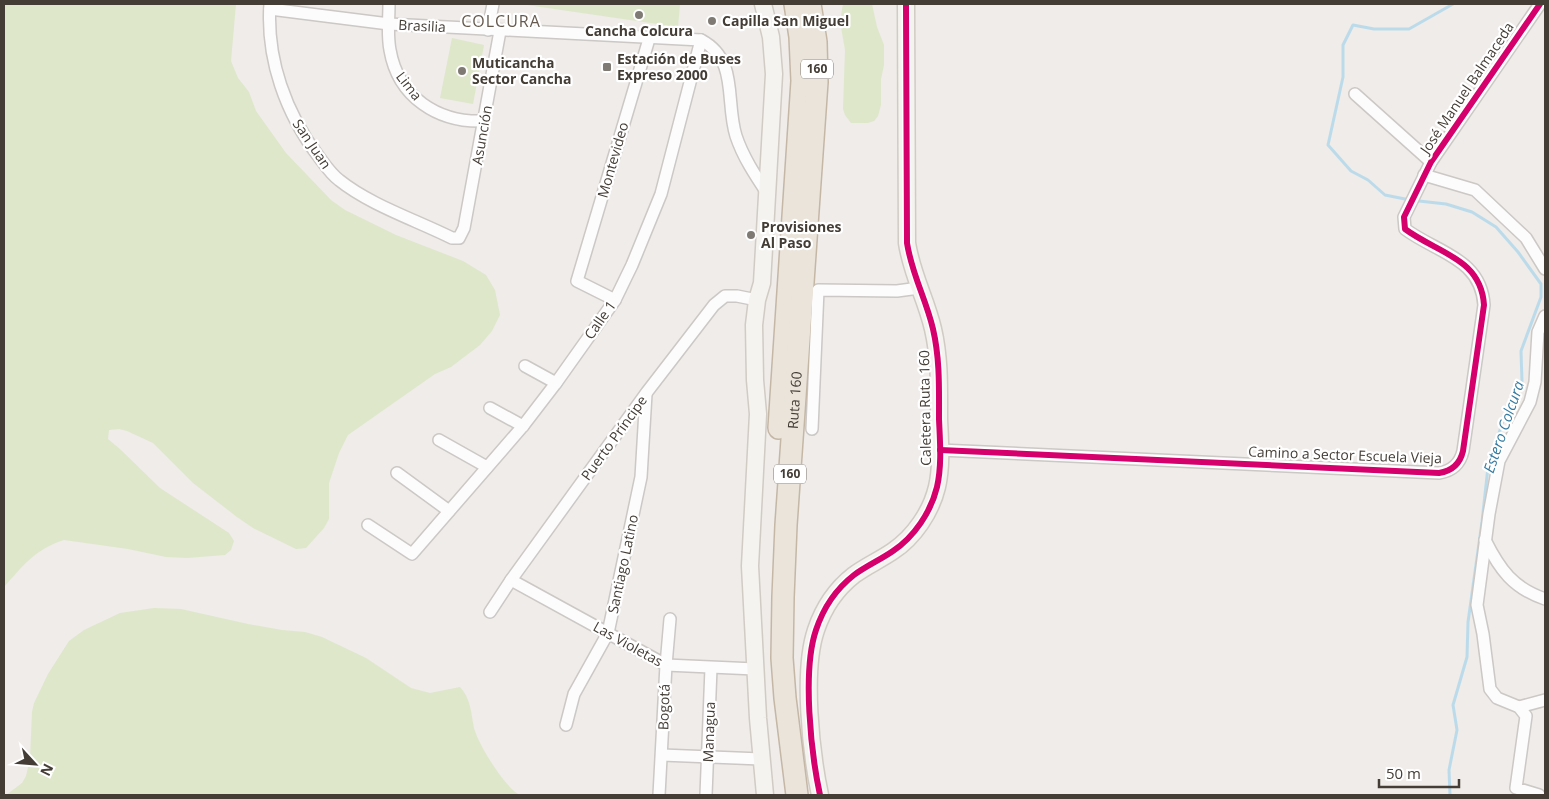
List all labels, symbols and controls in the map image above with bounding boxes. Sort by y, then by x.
marker: Cancha Colcura [633,9,645,21]
district label: COLCURA [461,10,541,32]
place label: Capilla San Miguel [722,11,849,30]
street label: Brasilia [398,15,446,36]
marker: Capilla San Miguel [706,15,718,27]
street label: José Manuel Balmaceda [1414,18,1518,159]
place label: Cancha Colcura [585,21,693,40]
place label: Estación de Buses Expreso 2000 [617,49,741,84]
place label: Muticancha Sector Cancha [472,53,571,88]
road number: 160 [801,60,833,78]
marker: Estación de Buses Expreso 2000 [601,61,613,73]
marker: Muticancha Sector Cancha [456,65,468,77]
street label: Lima [392,67,427,104]
street label: Asunción [467,104,496,166]
street label: San Juan [289,115,336,172]
street label: Montevideo [593,120,632,200]
place label: Provisiones Al Paso [761,217,841,252]
marker: Provisiones Al Paso [745,229,757,241]
street label: Calle 1 [579,297,620,343]
street label: Caletera Ruta 160 [914,350,935,466]
street label: Ruta 160 [783,371,806,430]
water label: Estero Colcura [1478,378,1528,475]
street label: Puerto Príncipe [576,391,651,484]
street label: Camino a Sector Escuela Vieja [1248,442,1442,467]
road number: 160 [774,464,806,484]
street label: Santiago Latino [603,513,642,615]
street label: Las Violetas [590,617,667,671]
street label: Bogotá [653,684,674,730]
street label: Managua [698,701,719,763]
north arrow [10,739,60,789]
scale bar [1379,756,1459,788]
text: N [36,761,58,779]
text: 50 m [1386,763,1421,783]

